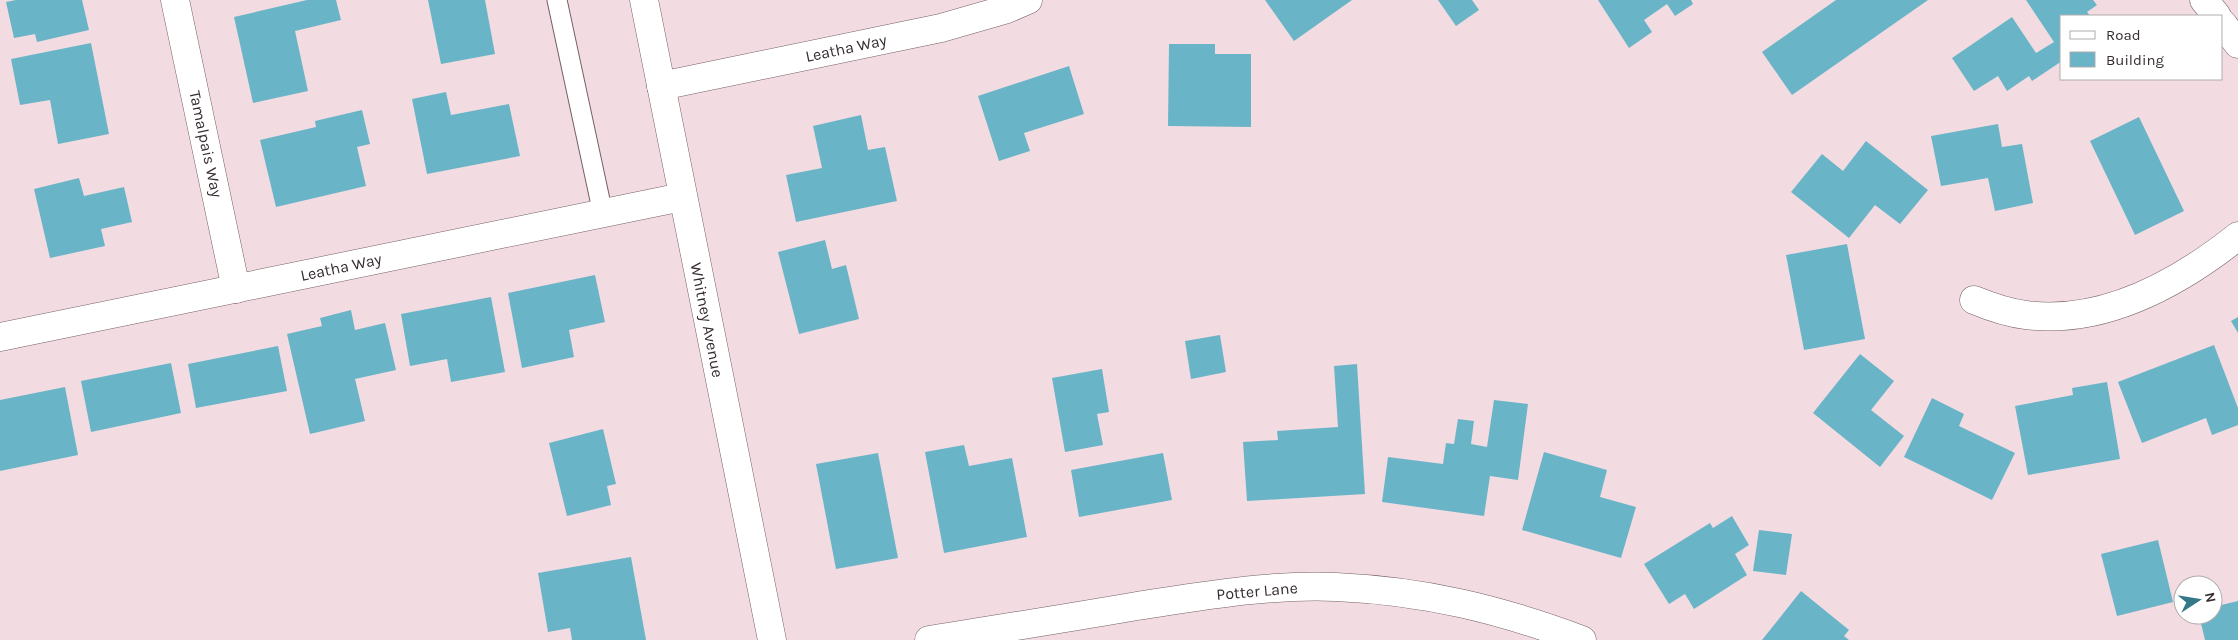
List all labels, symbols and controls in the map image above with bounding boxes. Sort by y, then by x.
legend [2060,15,2223,80]
text: Road [2106,26,2141,44]
street label: Leatha Way [804,30,889,66]
text: Building [2106,51,2164,69]
street label: Tamalpais Way [185,89,227,200]
street label: Leatha Way [299,249,384,285]
street label: Whitney Avenue [687,261,727,379]
north arrow [2173,575,2223,625]
street label: Potter Lane [1216,578,1298,604]
text: N [2201,591,2220,604]

